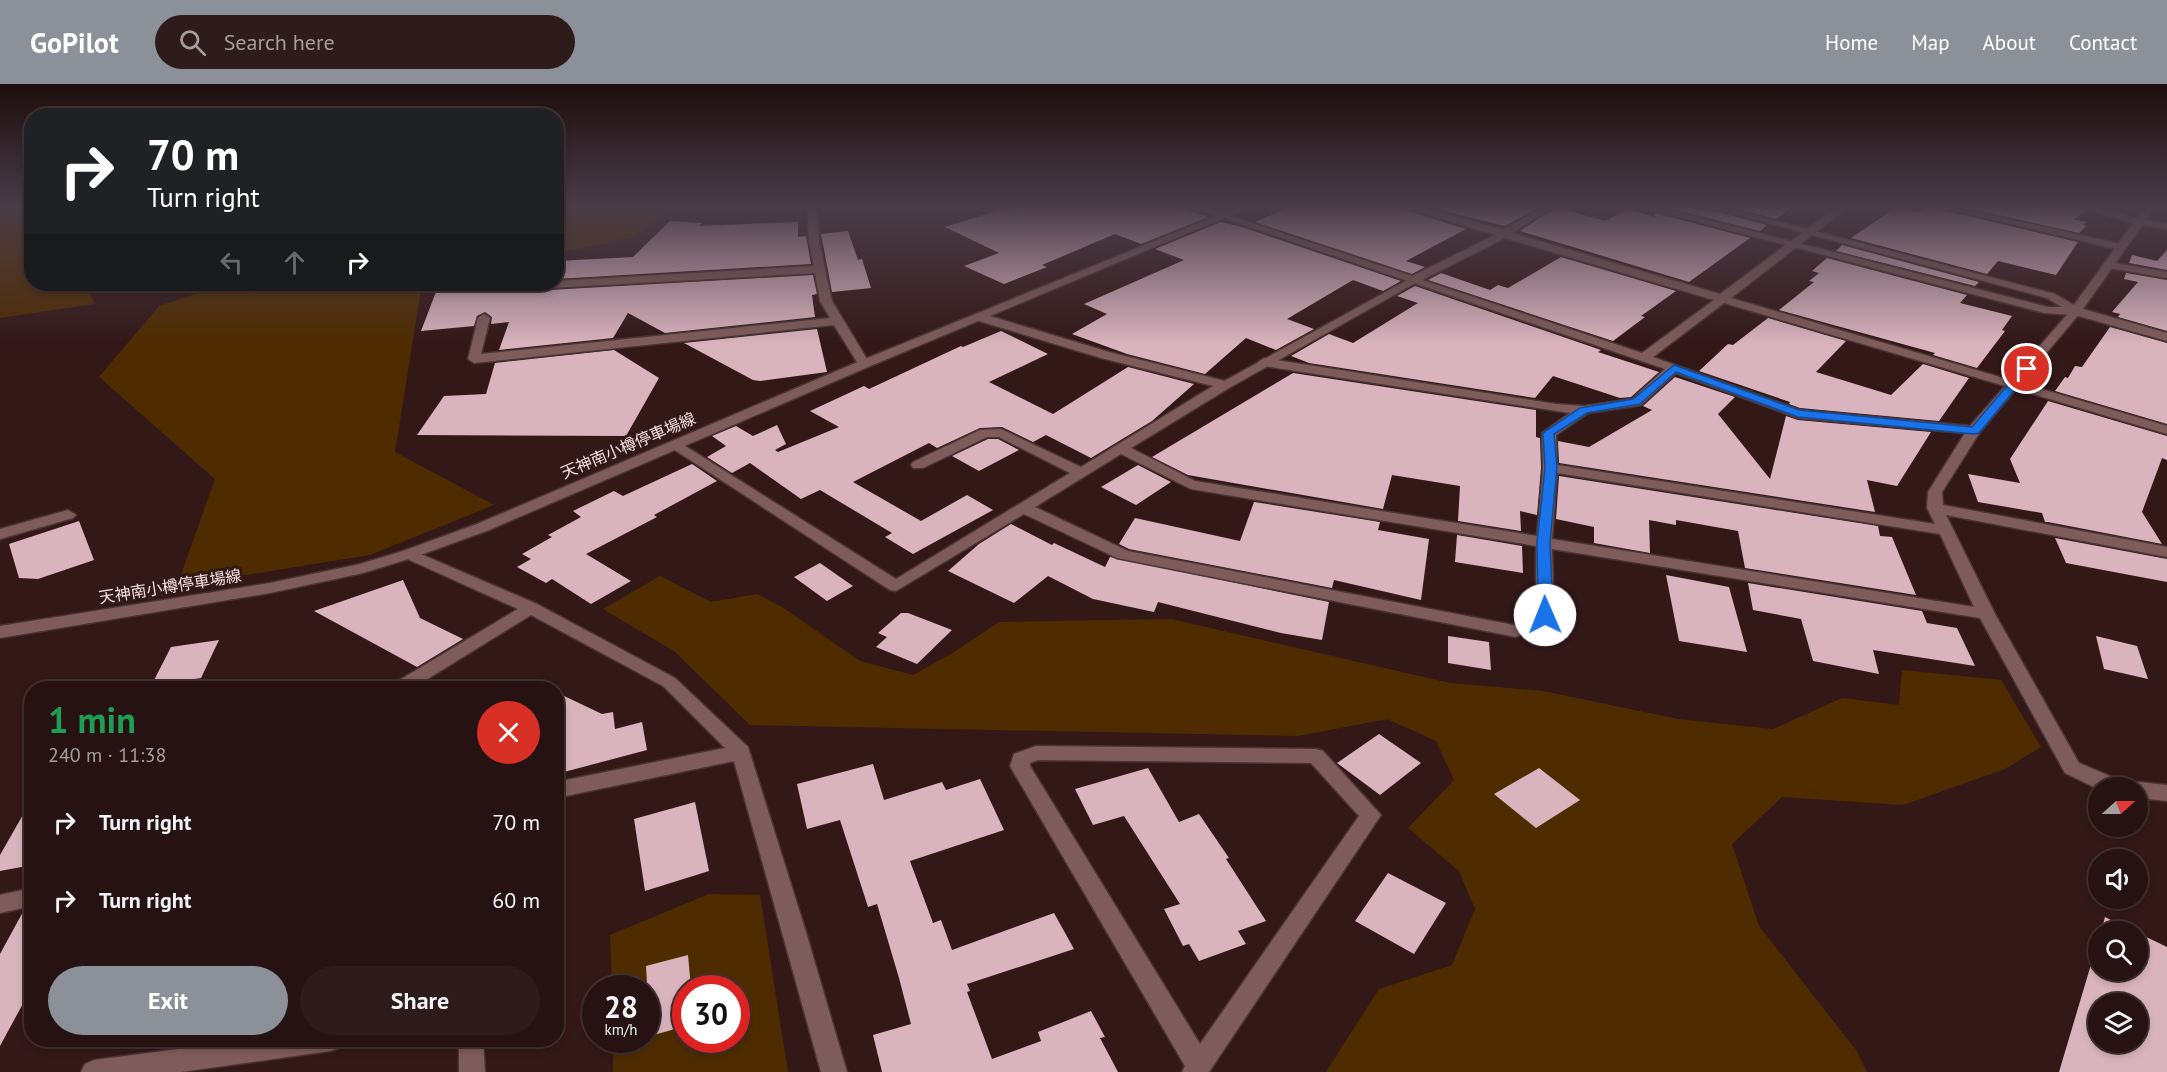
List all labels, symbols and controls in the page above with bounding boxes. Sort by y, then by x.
search box [155,15,575,69]
text: GoPilot [30,24,119,61]
icon: search [176,26,209,59]
text: Search here [224,28,335,56]
text: Home [1825,29,1878,56]
text: Map [1911,29,1950,56]
text: About [1983,29,2036,56]
text: Contact [2069,29,2137,56]
text: 70 m [147,127,239,182]
icon: right [48,132,126,210]
text: Turn right [147,180,260,214]
icon: left [215,246,248,279]
icon: ahead [278,246,311,279]
icon: right [341,246,374,279]
pin [2001,343,2052,394]
icon: arrive [2010,352,2043,385]
street label: 天神南小樽停車場線 [558,408,698,482]
street label: 天神南小樽停車場線 [97,565,243,607]
position arrow [1513,583,1577,647]
text: 1 min [48,696,136,743]
button: close [477,701,540,764]
text: 240 m · 11:38 [48,742,166,768]
north arrow [2088,777,2148,837]
map controls [2088,777,2148,1053]
icon: right [48,806,81,839]
text: Turn right [99,808,191,836]
text: 70 m [492,808,540,836]
button: sound [2088,849,2148,909]
icon: right [48,884,81,917]
text: Turn right [99,886,191,914]
text: 60 m [492,886,540,914]
button: search [2088,921,2148,981]
button: Exit [48,966,288,1035]
button: Share [300,966,540,1035]
speed limit sign: 30 [672,975,750,1053]
text: 28 [604,987,638,1026]
button: layers [2088,993,2148,1053]
text: km/h [605,1020,637,1039]

